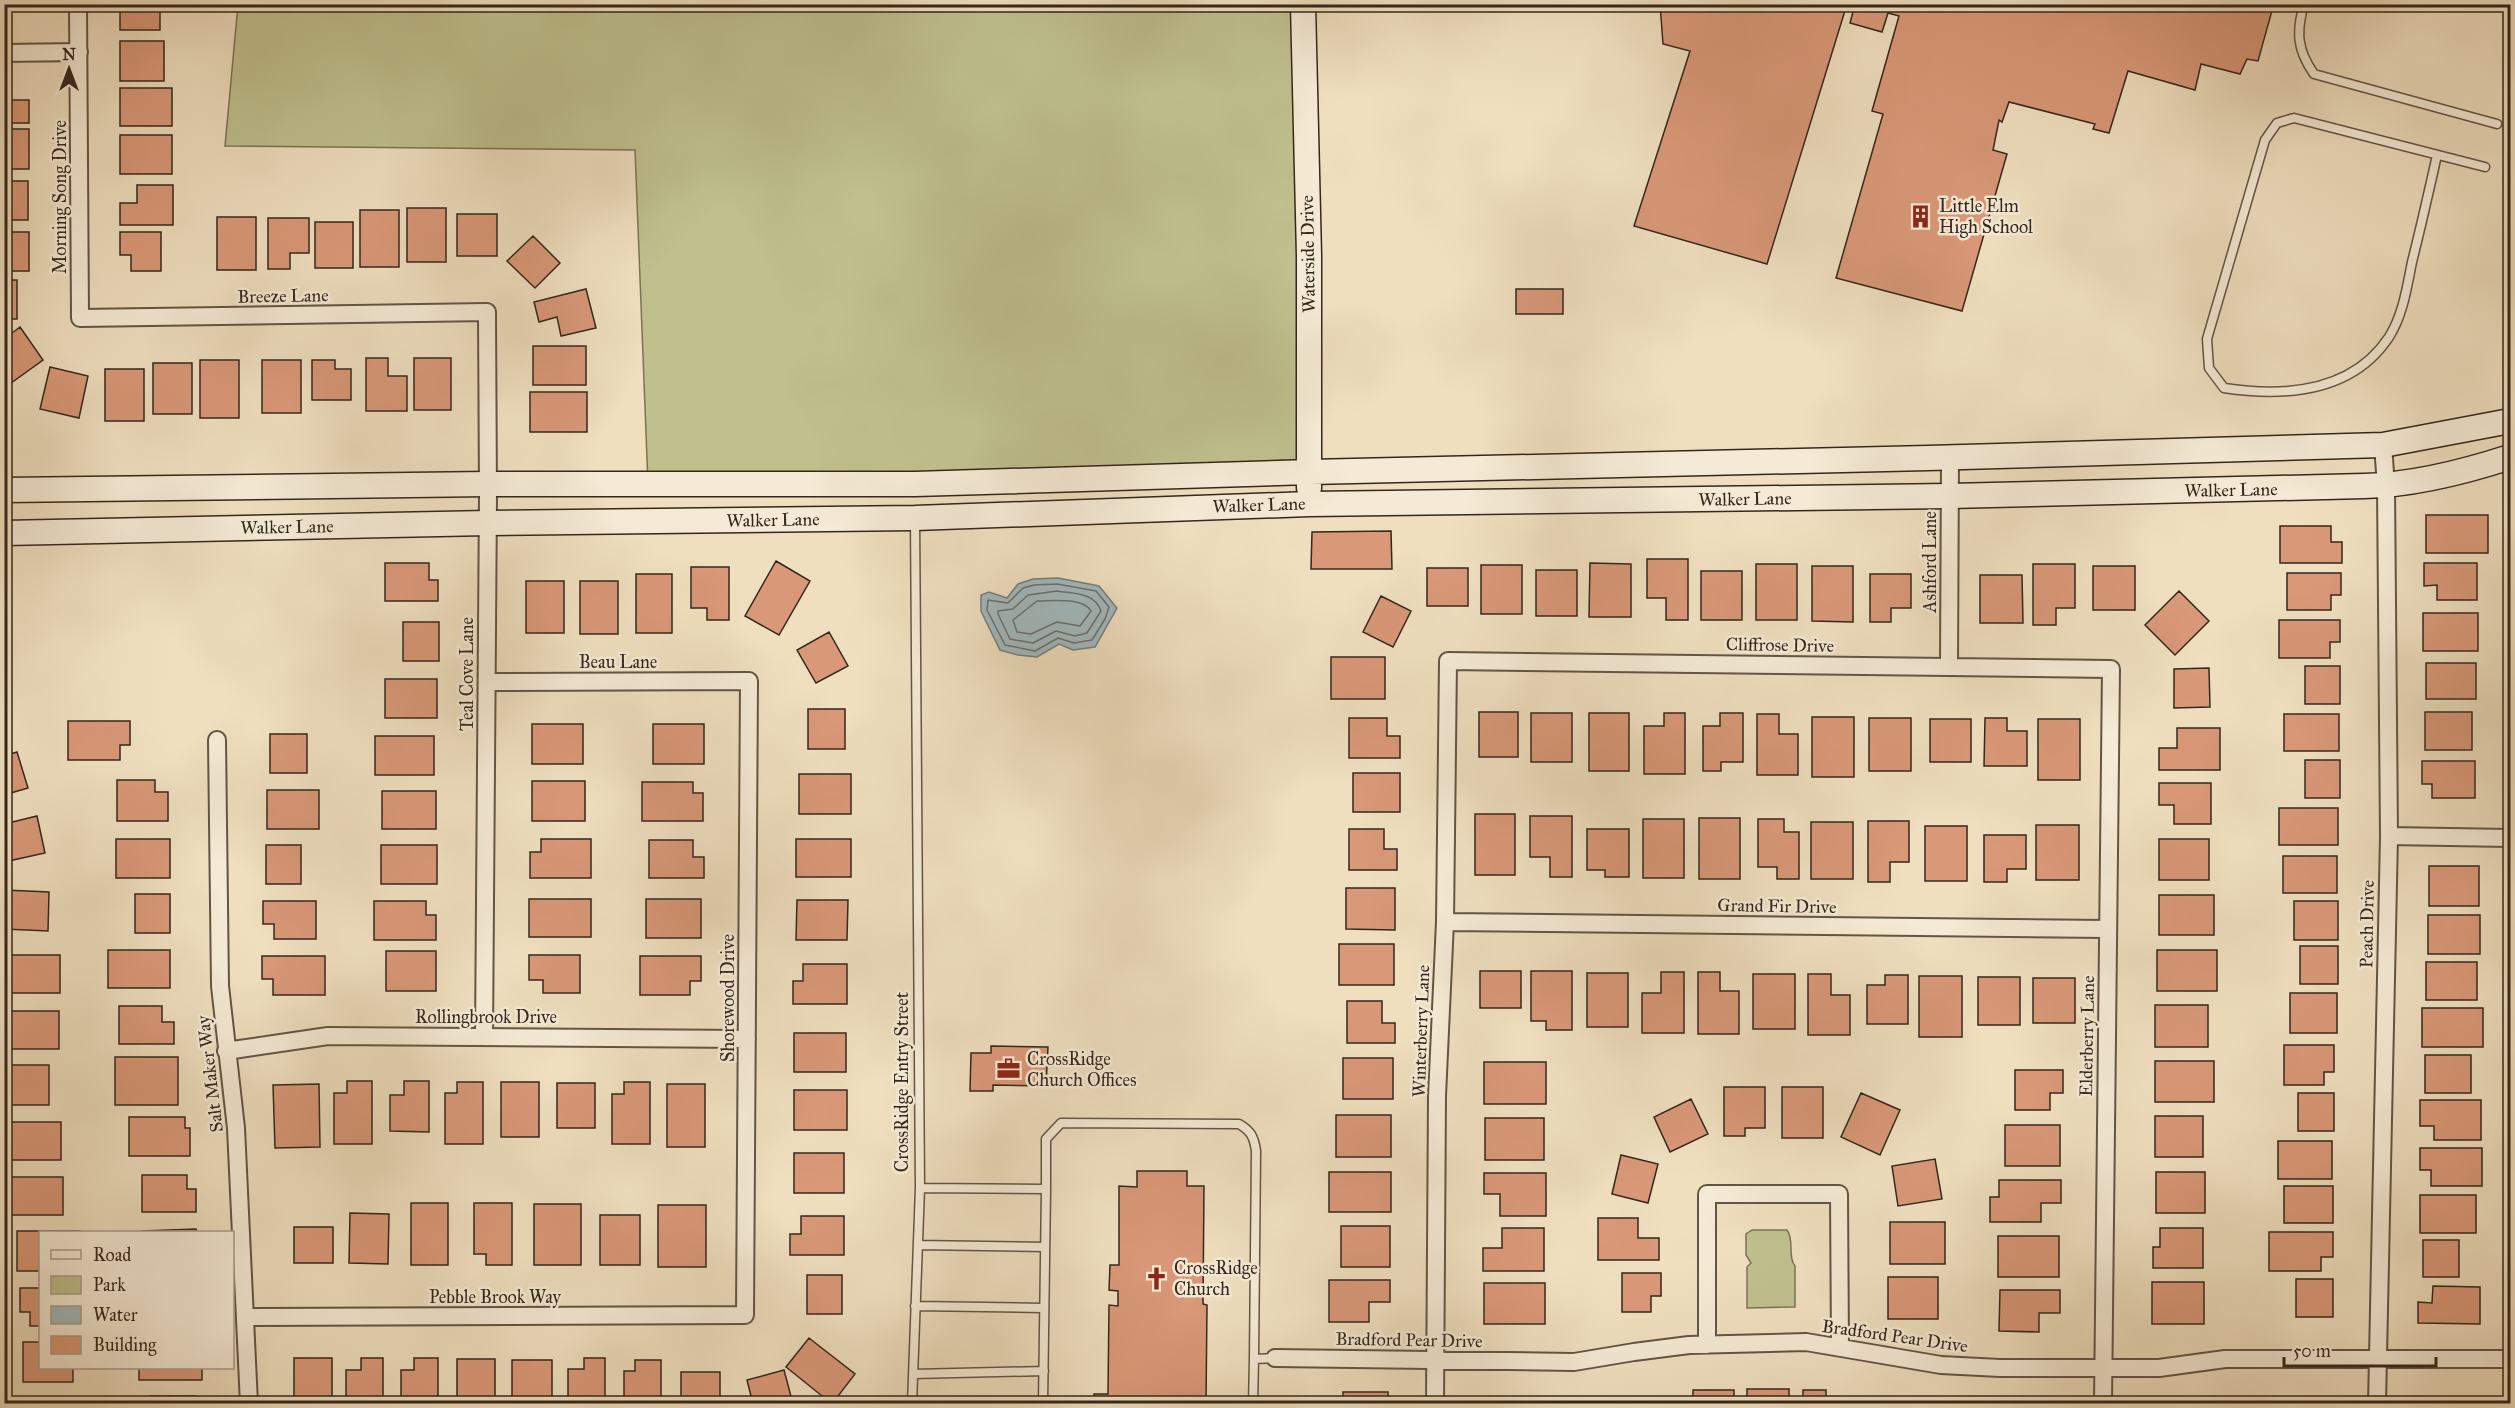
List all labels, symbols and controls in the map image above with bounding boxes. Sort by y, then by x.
north arrow [39,39,99,99]
text: N [62,45,76,64]
street label: Morning Song Drive [49,120,72,274]
street label: Waterside Drive [1296,195,1320,313]
place label: Little Elm High School [1939,195,2033,239]
building icon: Little Elm High School [1908,203,1934,229]
street label: Breeze Lane [237,284,329,308]
street label: Walker Lane [2184,478,2278,502]
street label: Walker Lane [1698,487,1792,511]
street label: Walker Lane [1212,492,1306,518]
street label: Walker Lane [726,508,820,532]
street label: Ashford Lane [1919,511,1941,614]
street label: Walker Lane [240,515,334,539]
street label: Teal Cove Lane [456,617,478,731]
street label: Cliffrose Drive [1726,633,1834,657]
street label: Beau Lane [579,651,657,673]
street label: Peach Drive [2355,880,2379,968]
street label: Grand Fir Drive [1717,894,1837,918]
street label: Shorewood Drive [717,934,739,1062]
street label: Winterberry Lane [1408,964,1434,1098]
street label: Elderberry Lane [2075,975,2099,1097]
street label: CrossRidge Entry Street [891,991,914,1172]
street label: Rollingbrook Drive [415,1006,557,1029]
street label: Salt Maker Way [192,1014,228,1134]
place label: CrossRidge Church Offices [1027,1048,1137,1091]
office icon: CrossRidge Church Offices [996,1056,1022,1082]
legend [39,1231,234,1369]
text: Road [93,1244,131,1266]
place label: CrossRidge Church [1174,1257,1258,1300]
church icon: CrossRidge Church [1143,1265,1169,1291]
text: Park [93,1274,126,1296]
street label: Pebble Brook Way [429,1286,562,1308]
text: Water [93,1304,138,1326]
street label: Bradford Pear Drive [1821,1315,1969,1357]
street label: Bradford Pear Drive [1335,1328,1483,1352]
scale bar [2284,1330,2436,1368]
text: Building [93,1334,157,1357]
text: 50 m [2293,1340,2331,1362]

